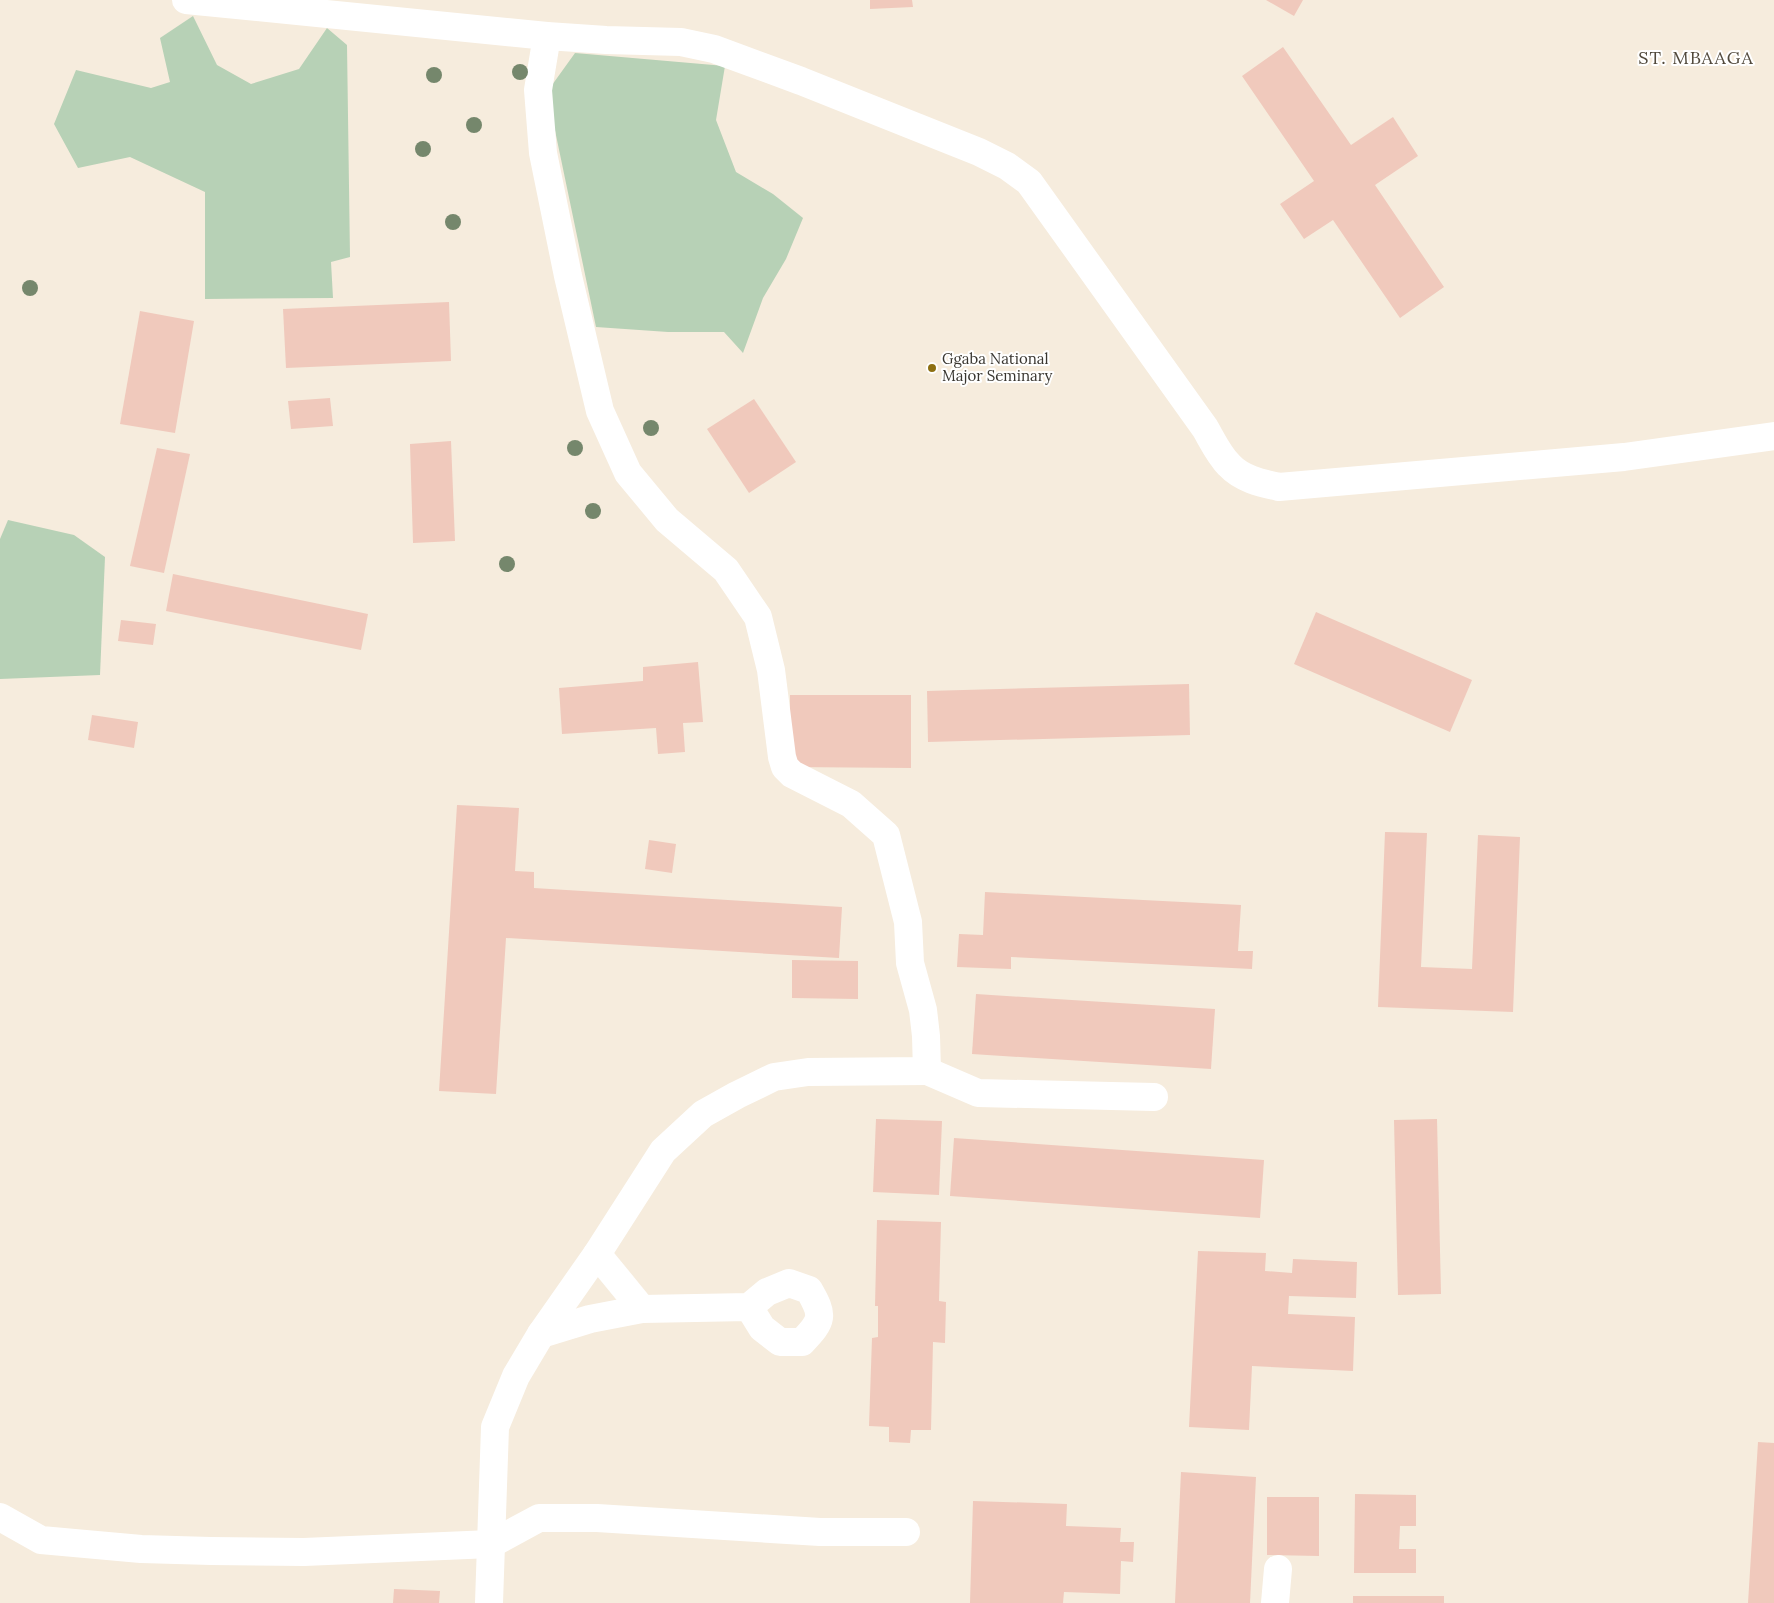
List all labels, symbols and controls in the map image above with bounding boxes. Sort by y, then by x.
district label: ST. MBAAGA [1638,46,1754,69]
place label: Ggaba National Major Seminary [942,349,1052,385]
marker: Ggaba National Major Seminary [926,362,938,374]

